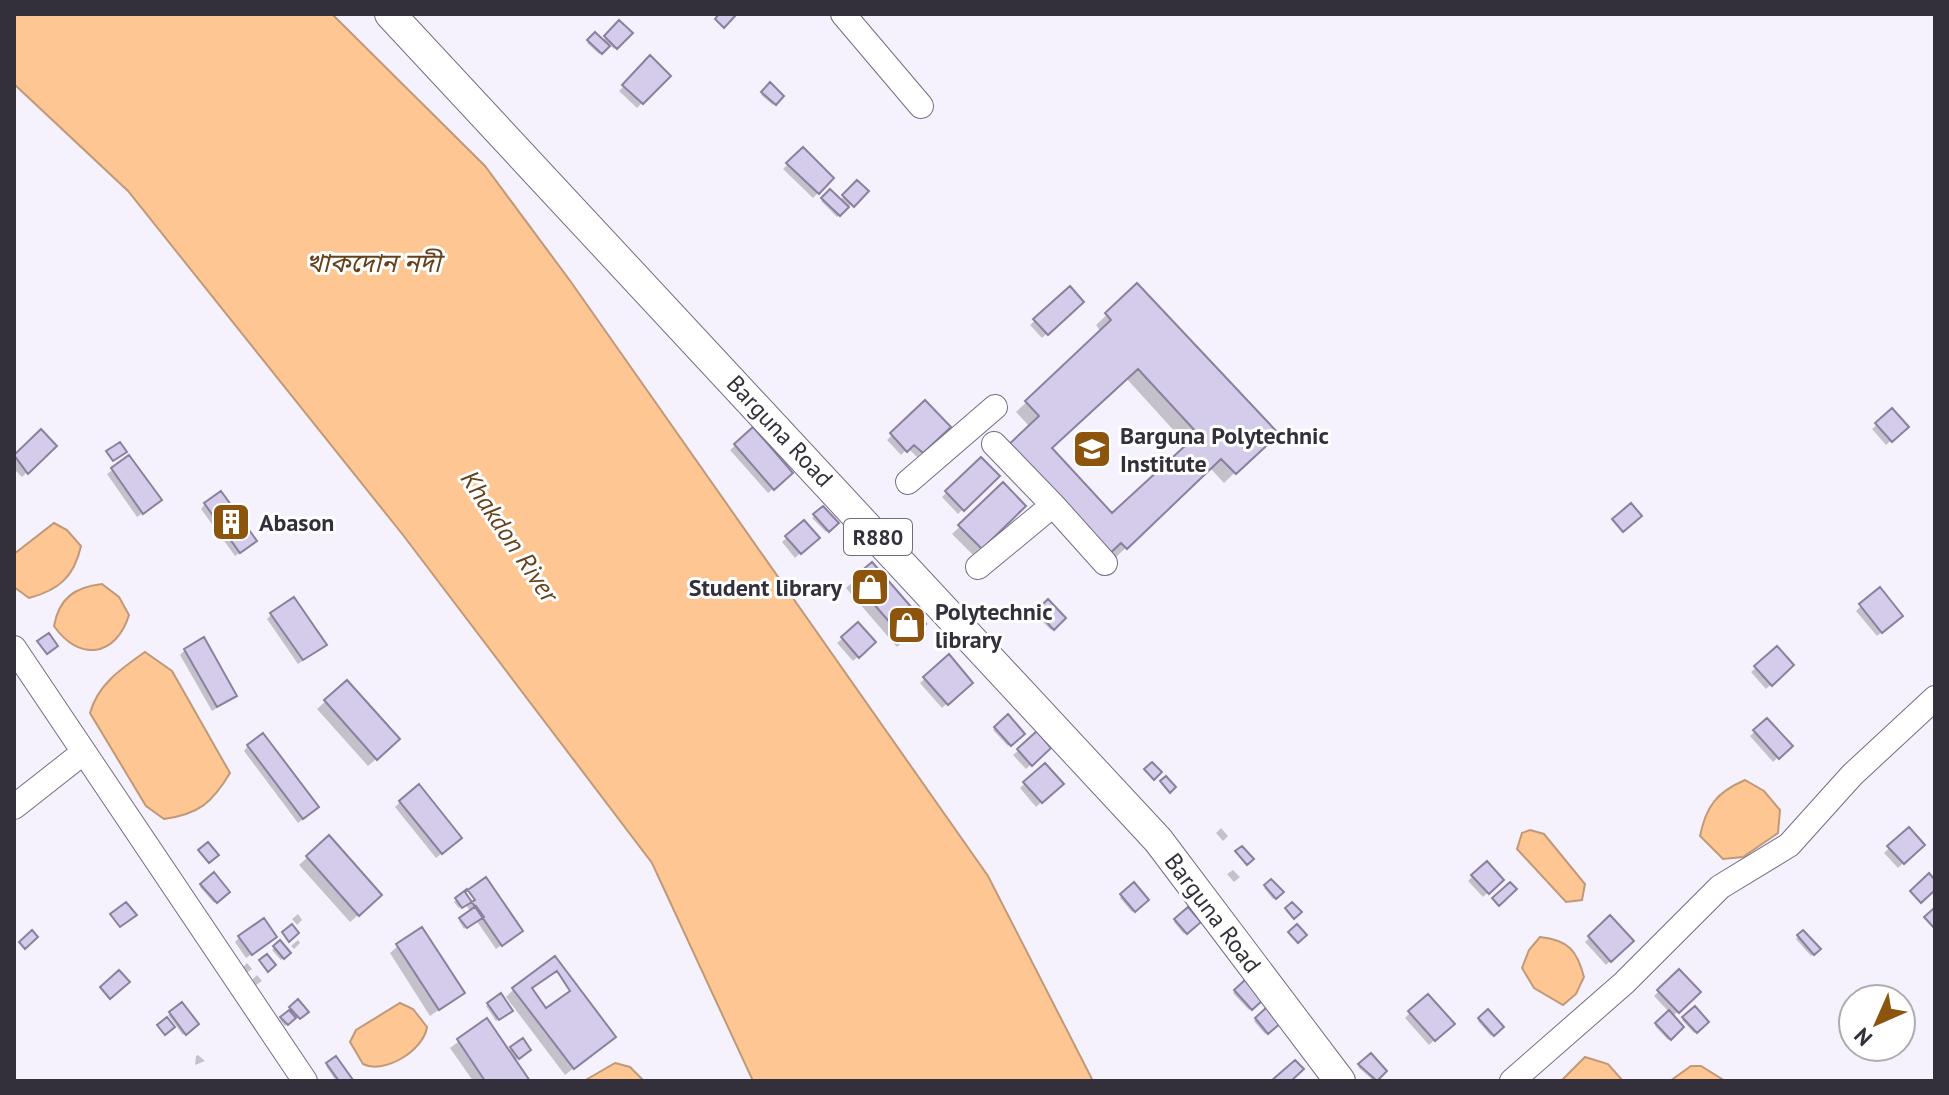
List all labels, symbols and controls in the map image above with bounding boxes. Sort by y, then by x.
water label: খাকদোন নদী [305,246,446,279]
street label: Barguna Road [720,368,840,494]
place label: Barguna Polytechnic Institute [1120,420,1329,479]
school or university icon: Barguna Polytechnic Institute [1071,428,1113,470]
water label: Khakdon River [454,464,567,609]
building icon: Abason [210,501,252,543]
place label: Abason [259,507,334,538]
road number: R880 [844,519,912,555]
shop icon: Student library [849,566,891,608]
place label: Student library [689,572,843,603]
place label: Polytechnic library [935,596,1053,655]
shop icon: Polytechnic library [886,604,928,646]
street label: Barguna Road [1158,847,1268,979]
north arrow [1837,983,1917,1063]
text: N [1848,1022,1878,1052]

